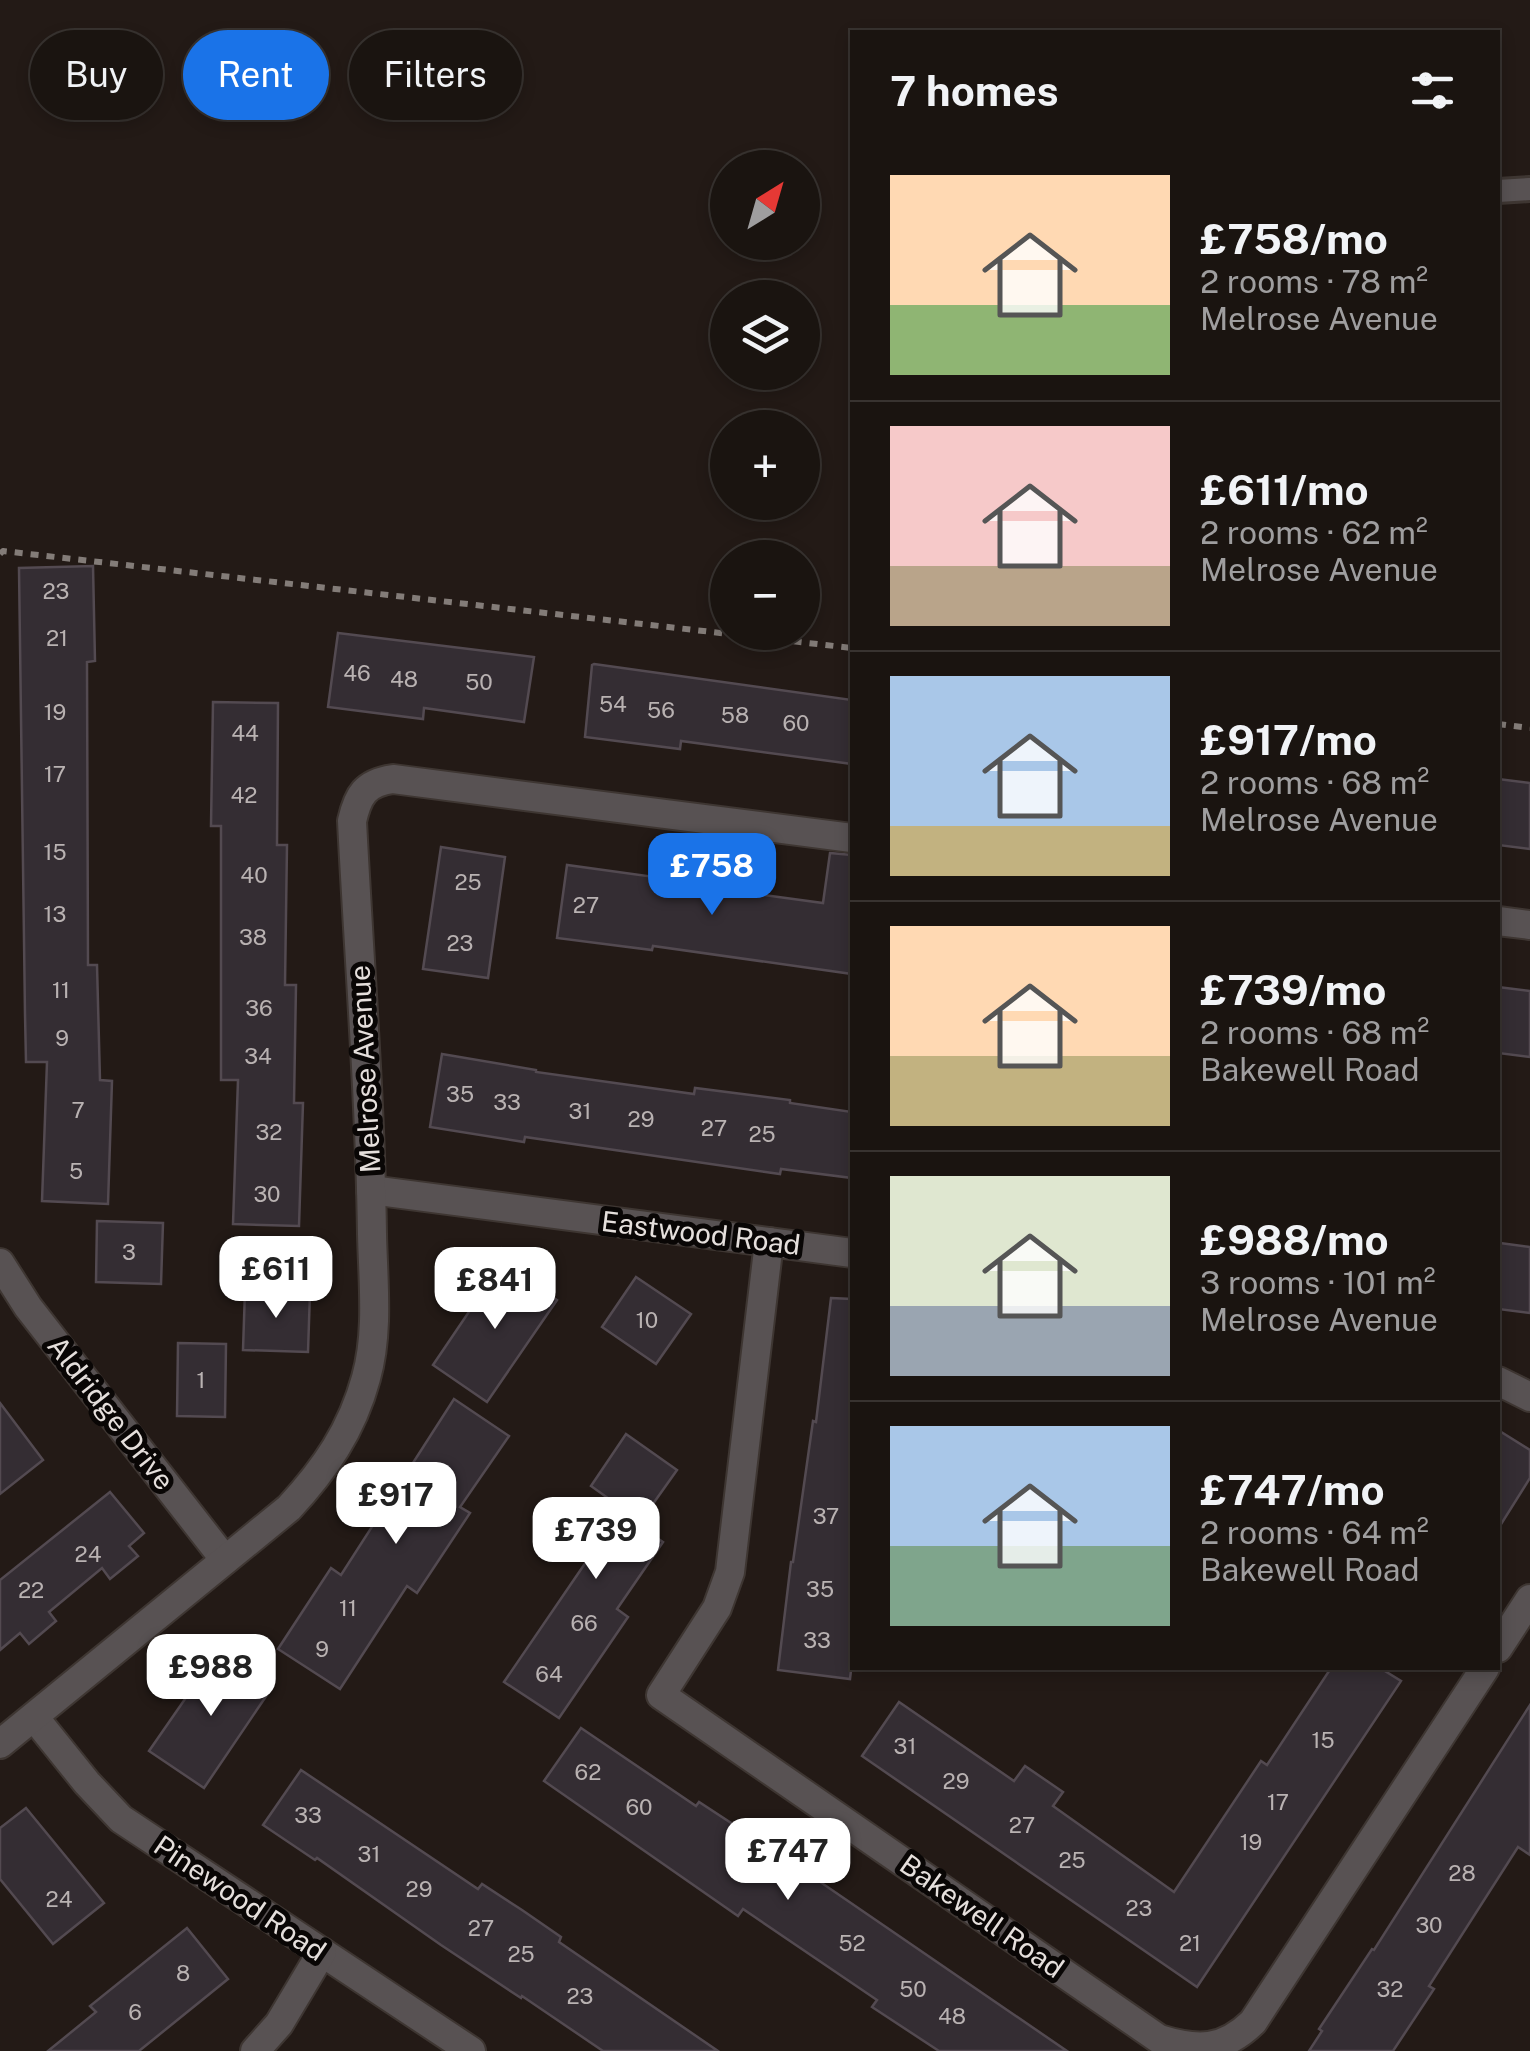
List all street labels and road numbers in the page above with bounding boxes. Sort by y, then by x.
street label: Melrose Avenue [343,964,386,1174]
street label: Eastwood Road [600,1204,802,1261]
street label: Aldridge Drive [41,1329,182,1496]
street label: Pinewood Road [148,1828,332,1967]
street label: Bakewell Road [894,1847,1070,1984]

